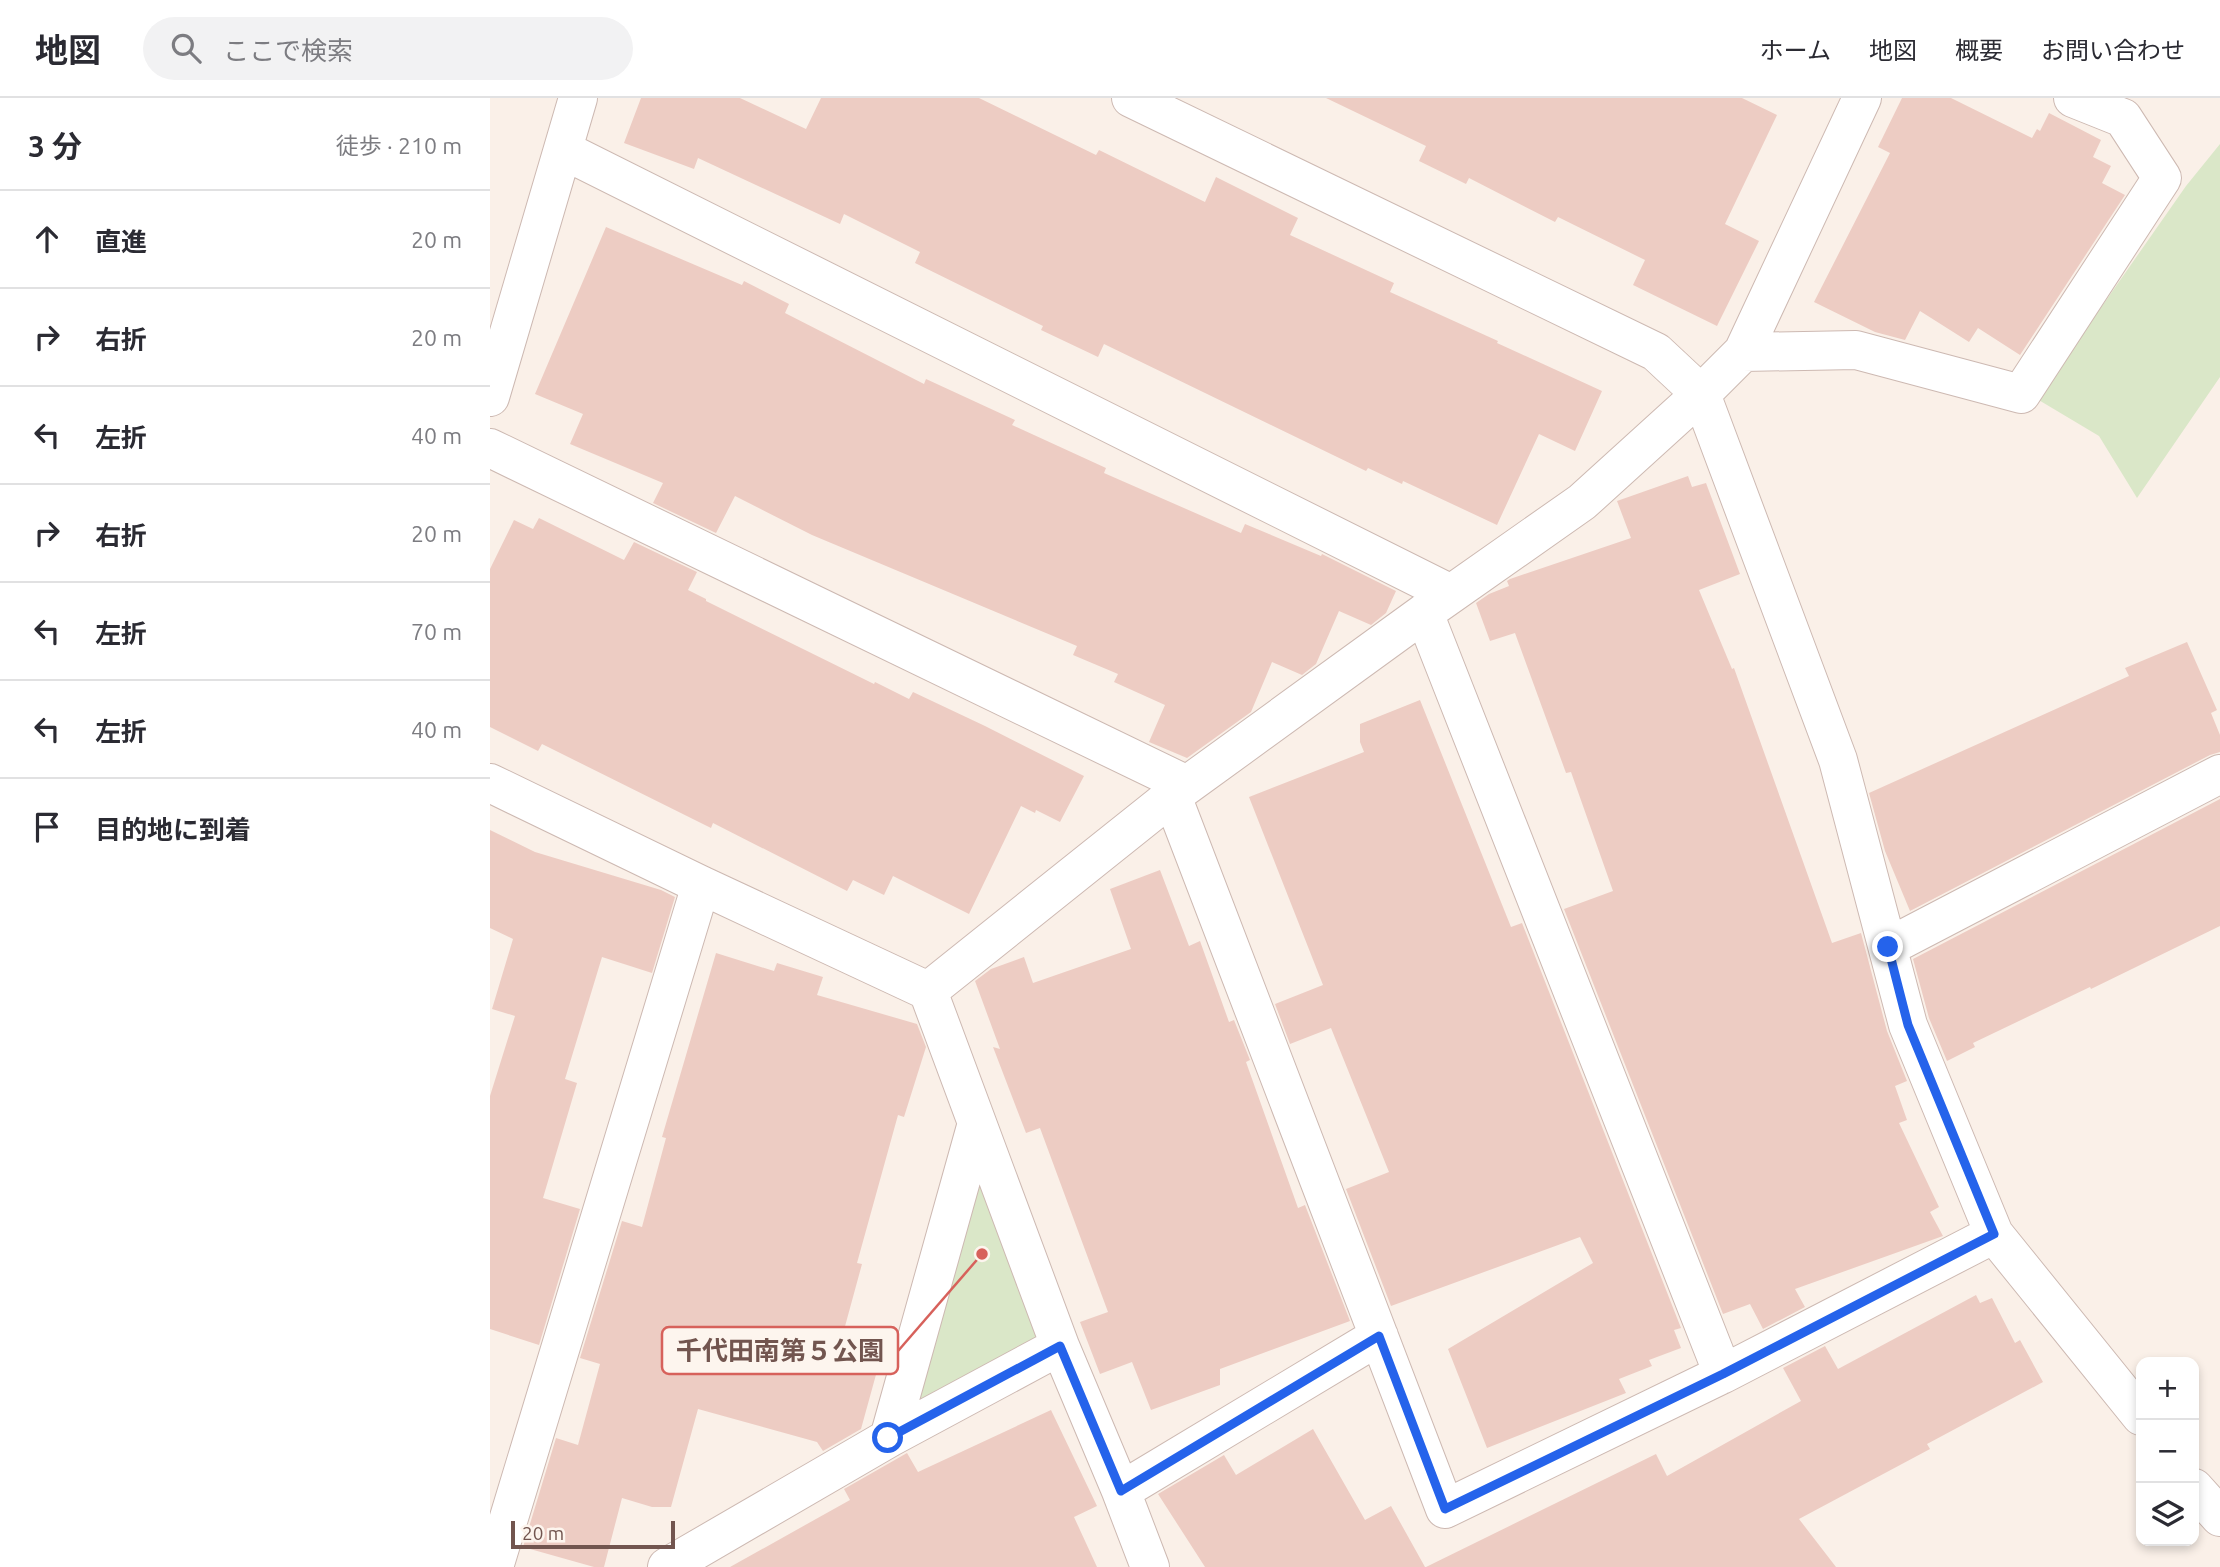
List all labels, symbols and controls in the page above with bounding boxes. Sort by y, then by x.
search box [143,17,633,80]
icon: search [167,29,205,67]
text: 地図 [35,31,101,68]
text: ここで検索 [223,36,353,65]
text: ホーム [1760,37,1831,64]
text: 地図 [1869,37,1917,64]
text: 概要 [1955,37,2003,64]
text: お問い合わせ [2041,37,2185,64]
text: 3 分 [28,129,82,163]
text: 徒歩 · 210 m [336,133,462,158]
icon: ahead [28,220,66,258]
text: 直進 [95,227,147,256]
text: 20 m [411,227,462,252]
icon: right [28,318,66,356]
text: 右折 [95,325,147,354]
text: 20 m [411,325,462,350]
icon: left [28,416,66,454]
text: 左折 [95,423,147,452]
text: 40 m [411,423,462,448]
icon: right [28,514,66,552]
text: 右折 [95,521,147,550]
text: 20 m [411,521,462,546]
icon: left [28,612,66,650]
text: 左折 [95,619,147,648]
text: 70 m [411,619,462,644]
icon: left [28,710,66,748]
text: 左折 [95,717,147,746]
text: 40 m [411,717,462,742]
icon: arrive [28,808,66,846]
text: 目的地に到着 [95,815,251,844]
route end [1872,931,1903,962]
callout: 千代田南第５公園 [662,1327,898,1374]
text: 千代田南第５公園 [676,1336,884,1365]
map controls [2136,1357,2199,1546]
button: + [2136,1357,2199,1420]
button: − [2136,1420,2199,1483]
route start [872,1422,903,1453]
button: layers [2136,1483,2199,1546]
scale bar [511,1518,676,1550]
text: 20 m [522,1522,564,1544]

